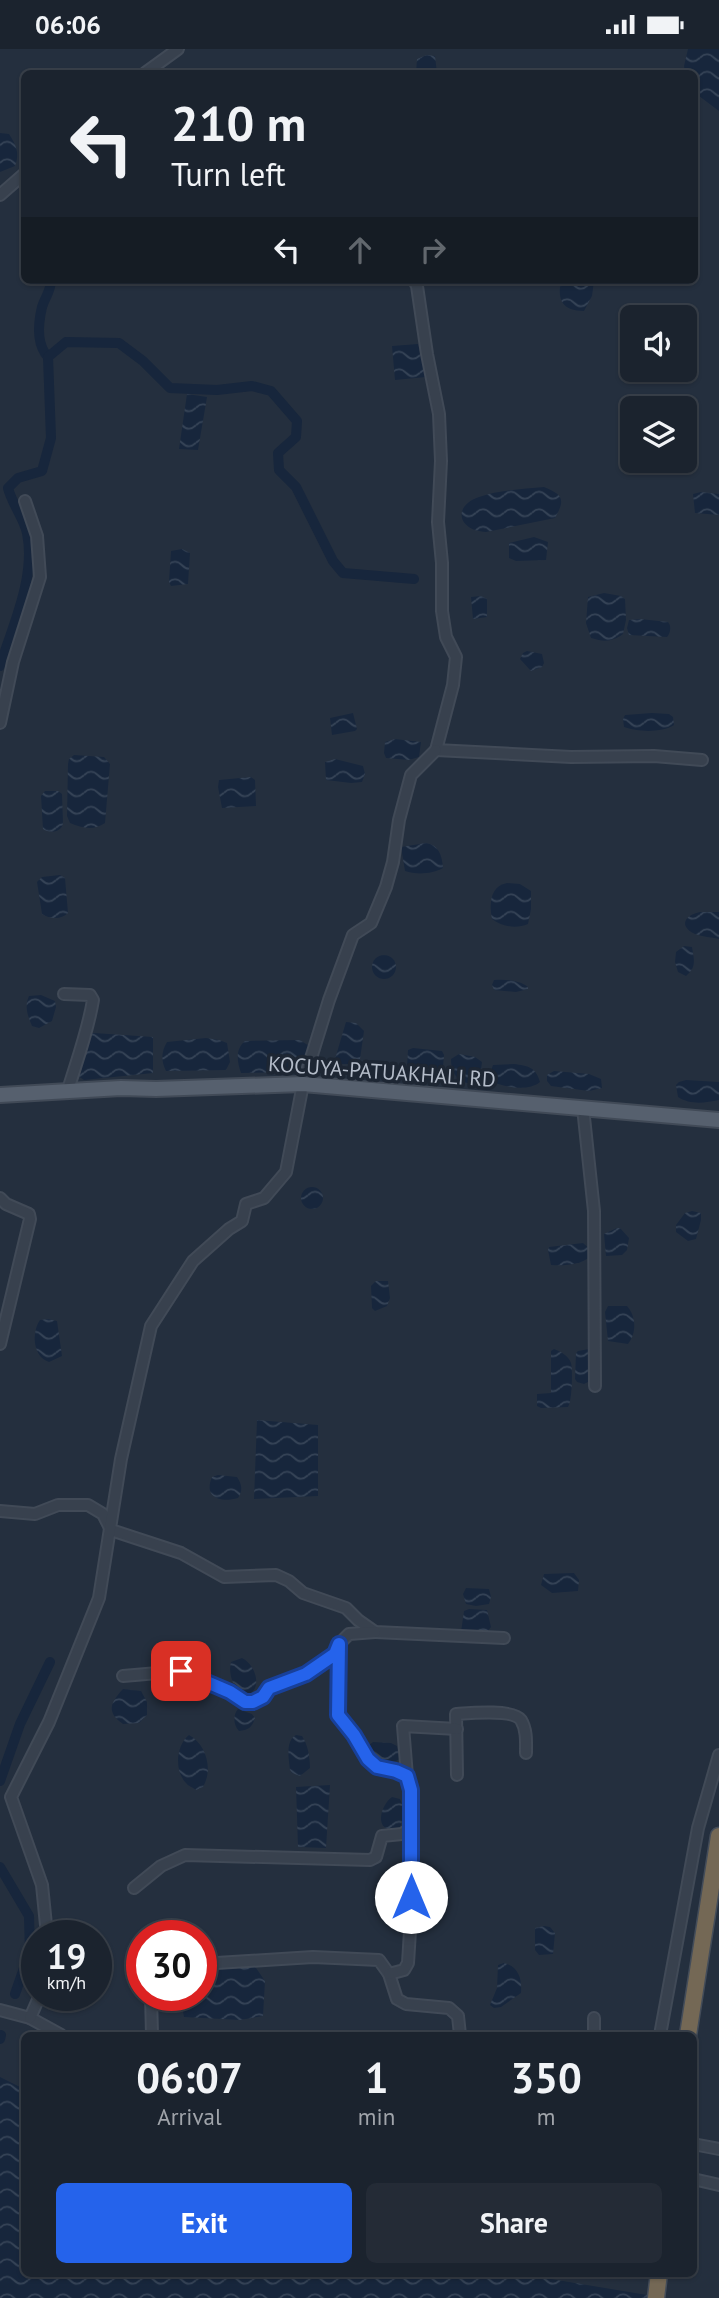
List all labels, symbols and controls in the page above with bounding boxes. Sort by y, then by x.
text: 06:06 [35,8,101,41]
text: 210 m [171,91,306,155]
icon: left [56,98,147,189]
text: Turn left [171,153,286,195]
icon: left [268,231,306,269]
icon: ahead [341,231,379,269]
icon: right [414,231,452,269]
map controls [620,305,697,473]
button: sound [620,305,697,382]
button: layers [620,396,697,473]
street label: KOCUYA-PATUAKHALI RD [267,1050,497,1093]
pin [151,1641,211,1701]
icon: arrive [162,1652,200,1690]
position arrow [374,1860,448,1934]
speed limit sign: 30 [126,1920,217,2011]
text: 19 [47,1933,86,1979]
text: km/h [47,1971,86,1994]
text: 06:07 [136,2050,243,2105]
text: 1 [365,2050,388,2105]
text: 350 [510,2050,582,2105]
text: Arrival [157,2102,222,2131]
text: min [358,2102,395,2131]
text: m [537,2102,555,2131]
button: Exit [56,2183,352,2263]
button: Share [366,2183,662,2263]

